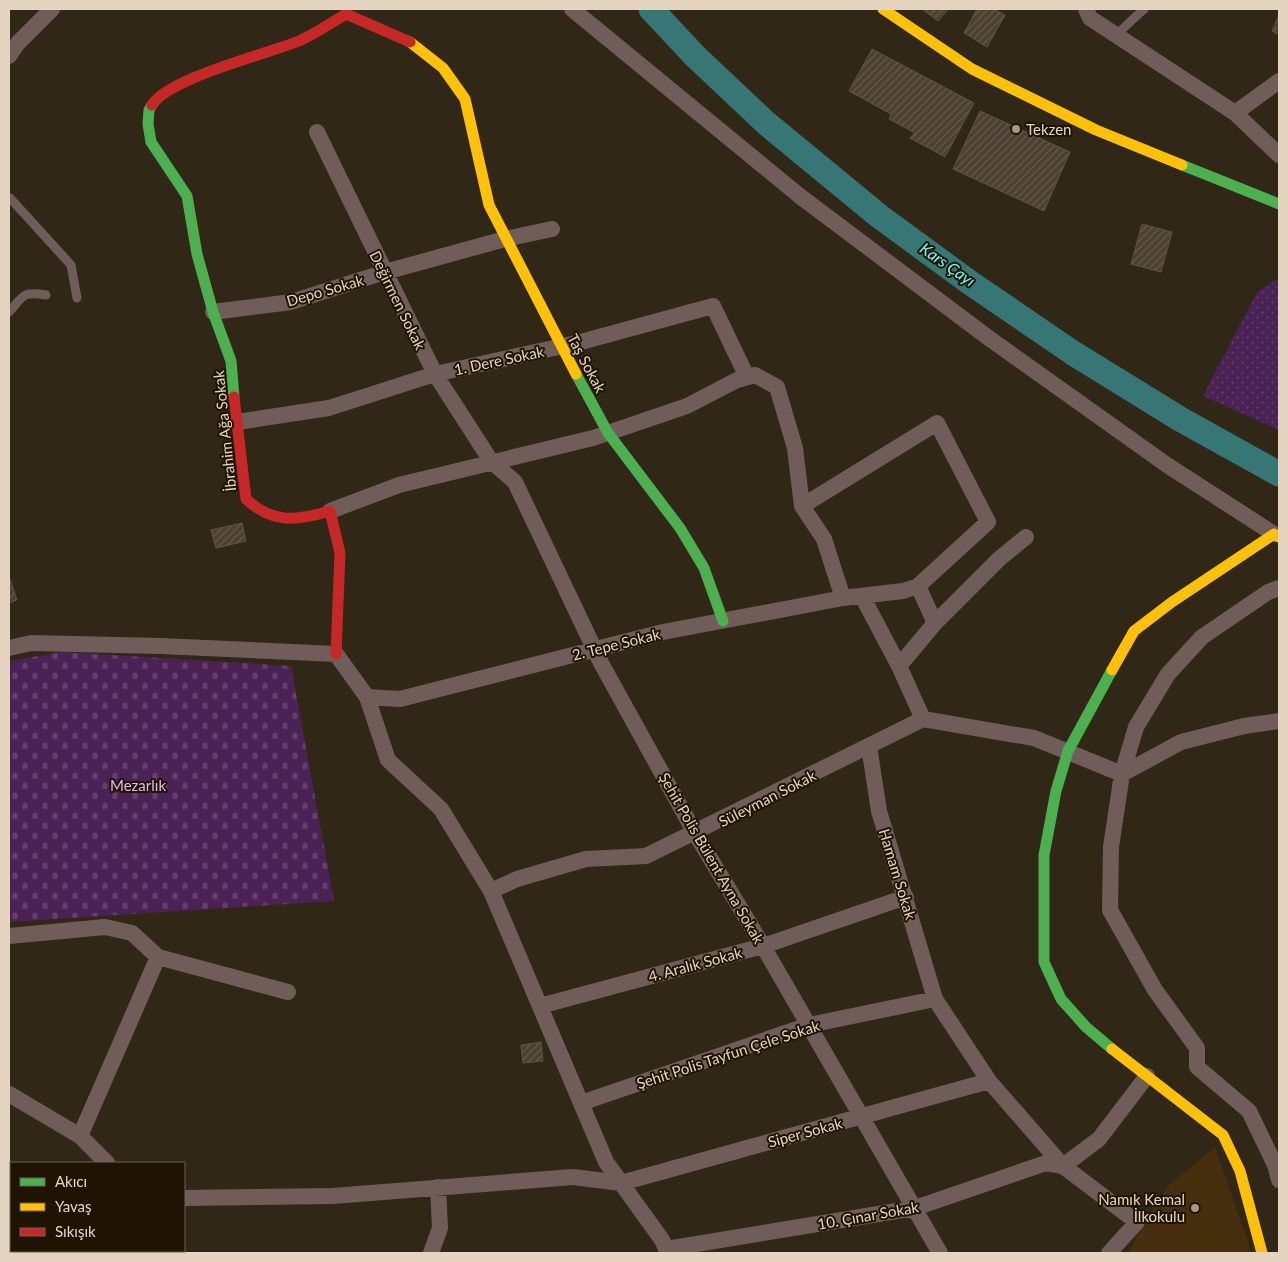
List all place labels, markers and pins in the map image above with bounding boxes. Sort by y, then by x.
place label: Tekzen [1026,120,1072,138]
marker: Tekzen [1010,123,1022,135]
place label: Namık Kemal İlkokulu [1098,1190,1185,1225]
marker: Namık Kemal İlkokulu [1189,1202,1201,1214]

